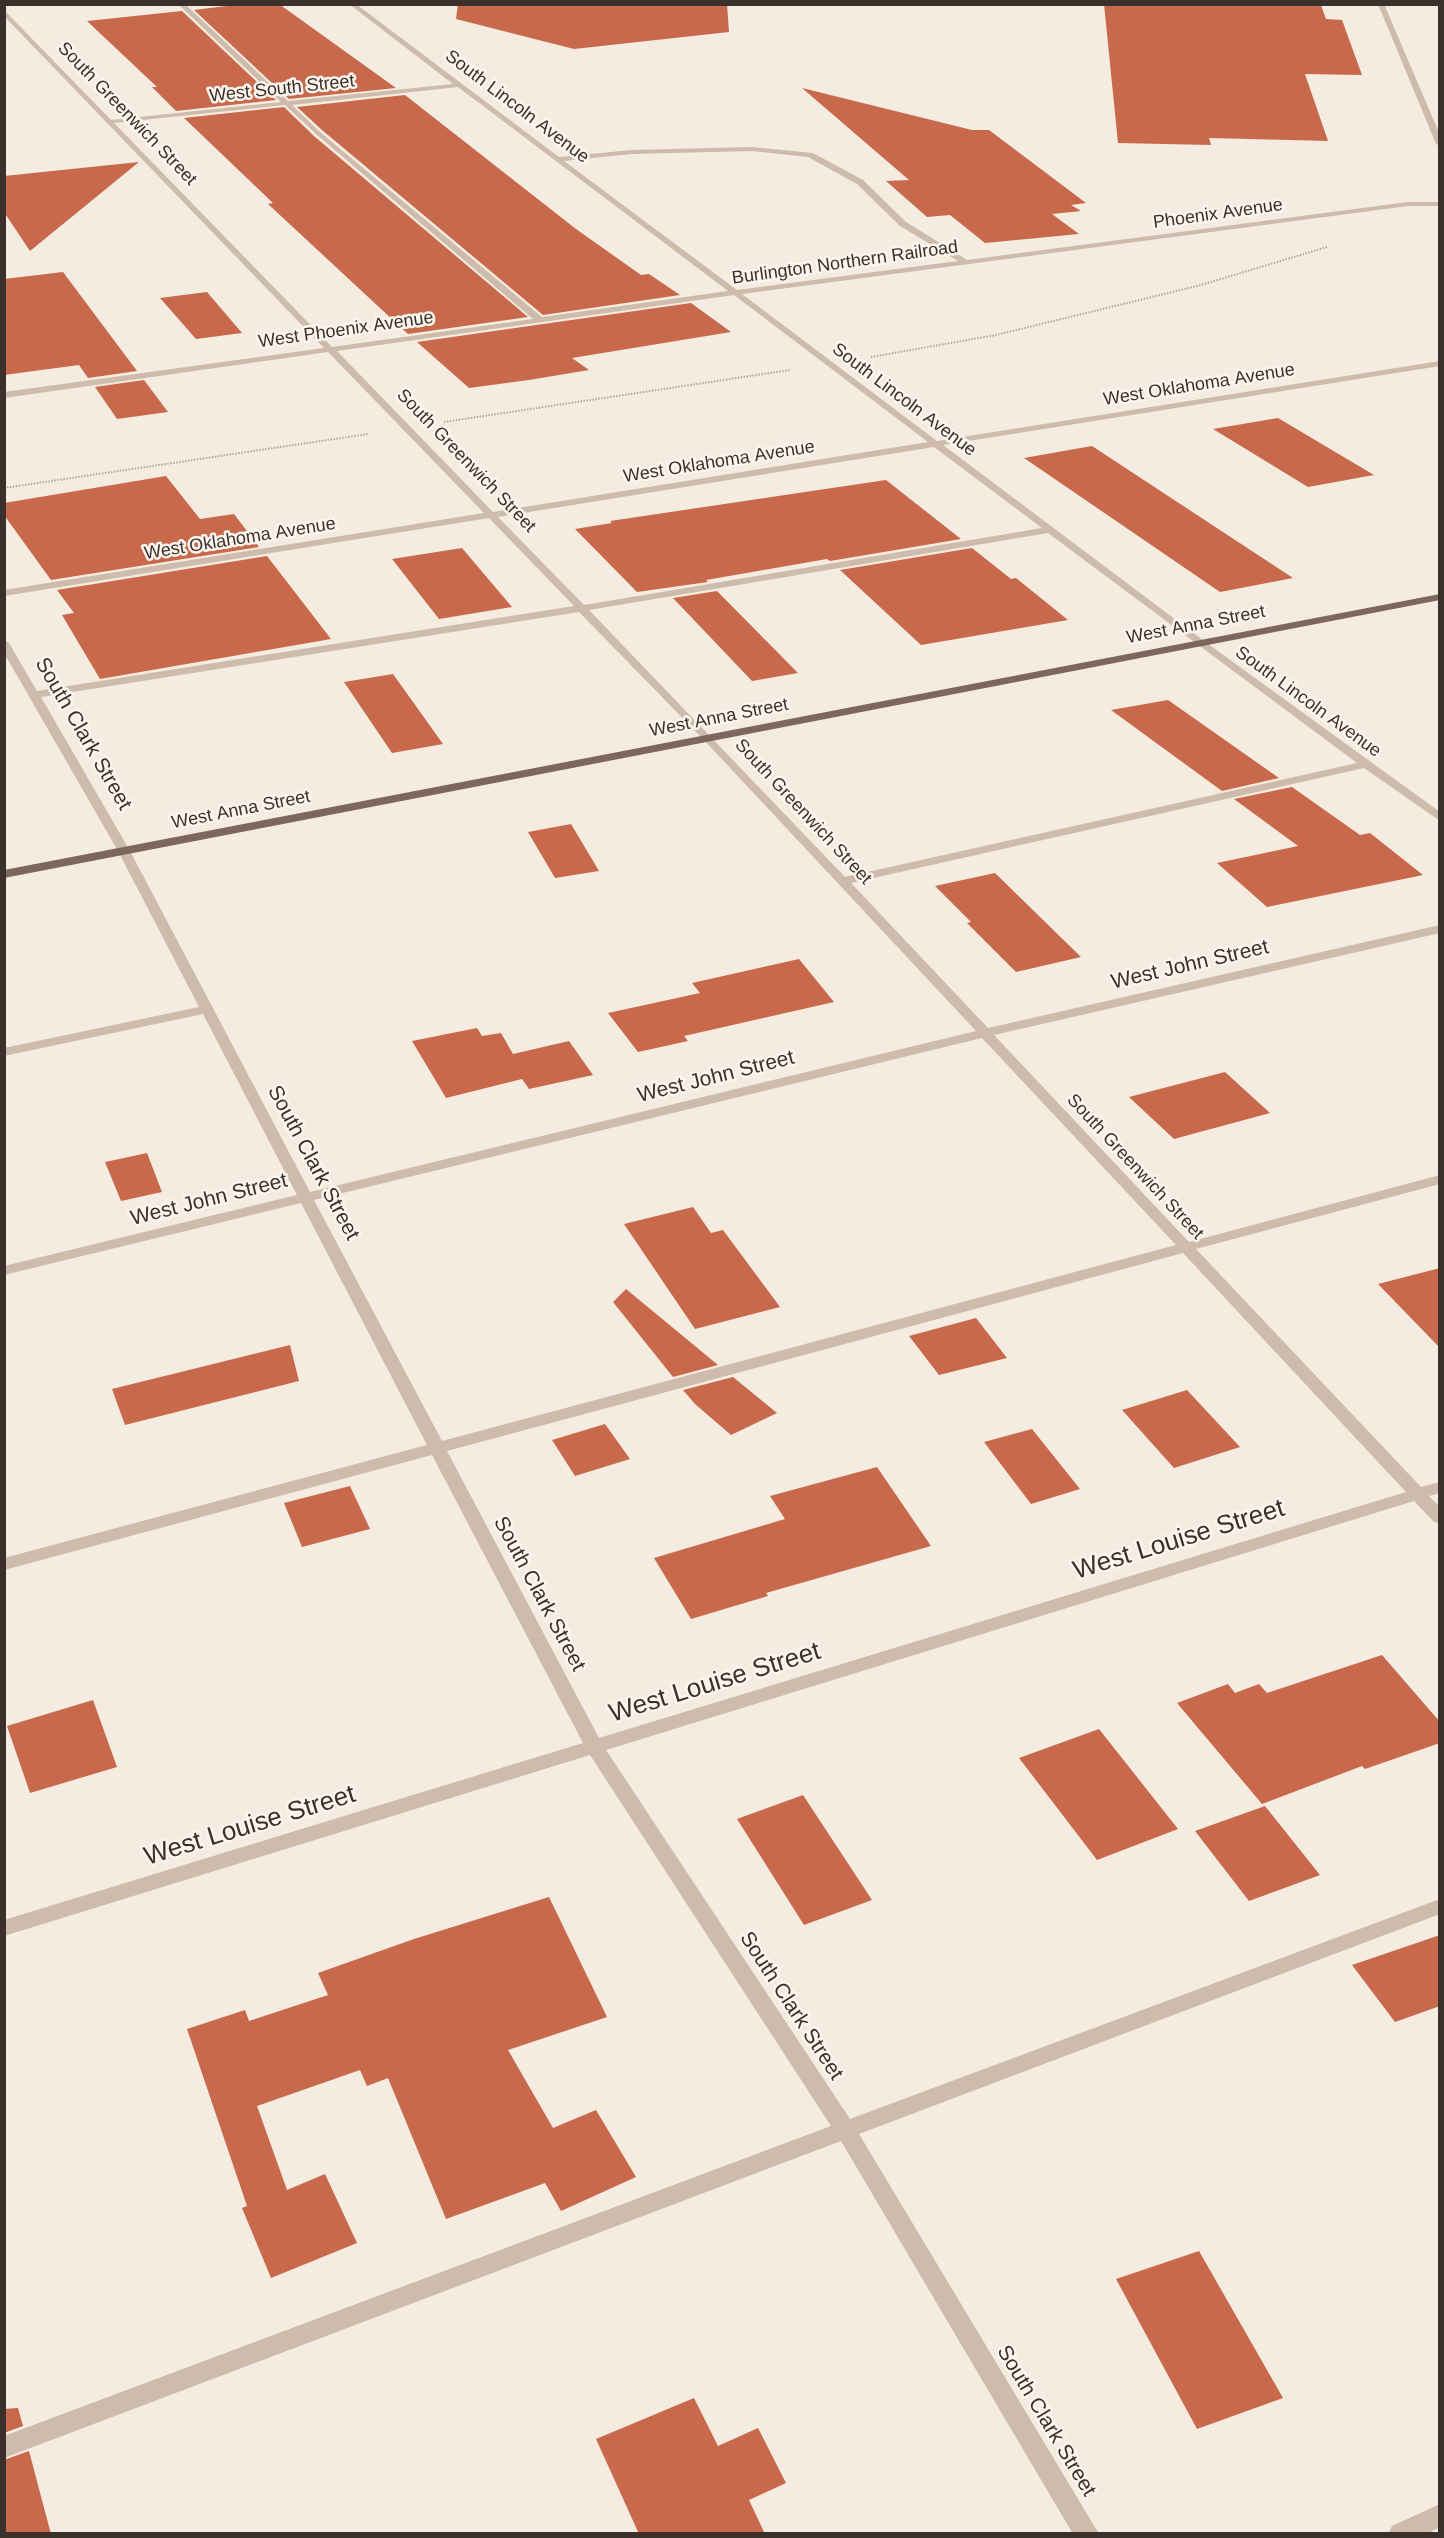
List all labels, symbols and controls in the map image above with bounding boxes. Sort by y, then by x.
street label: South Greenwich Street [53,38,201,190]
street label: South Lincoln Avenue [441,46,593,168]
street label: West South Street [208,71,356,107]
street label: Phoenix Avenue [1152,194,1284,234]
street label: Burlington Northern Railroad [731,236,959,290]
street label: West Phoenix Avenue [257,307,435,353]
street label: South Lincoln Avenue [828,339,980,461]
street label: West Oklahoma Avenue [1102,359,1296,411]
street label: South Greenwich Street [392,385,540,537]
street label: West Oklahoma Avenue [622,436,816,488]
street label: West Oklahoma Avenue [143,513,337,565]
street label: West Anna Street [1125,601,1267,649]
street label: South Lincoln Avenue [1231,642,1385,762]
street label: South Clark Street [29,653,137,815]
street label: West Anna Street [648,694,790,742]
street label: South Greenwich Street [730,735,876,889]
street label: West Anna Street [170,786,312,834]
street label: West John Street [1109,935,1271,995]
street label: West John Street [635,1045,797,1109]
street label: South Clark Street [262,1081,364,1245]
street label: South Greenwich Street [1062,1090,1208,1244]
street label: West John Street [128,1168,290,1232]
street label: West Louise Street [1070,1493,1288,1587]
street label: South Clark Street [488,1512,590,1676]
street label: West Louise Street [606,1636,824,1730]
street label: West Louise Street [141,1779,359,1873]
street label: South Clark Street [734,1927,848,2085]
street label: South Clark Street [991,2341,1101,2501]

